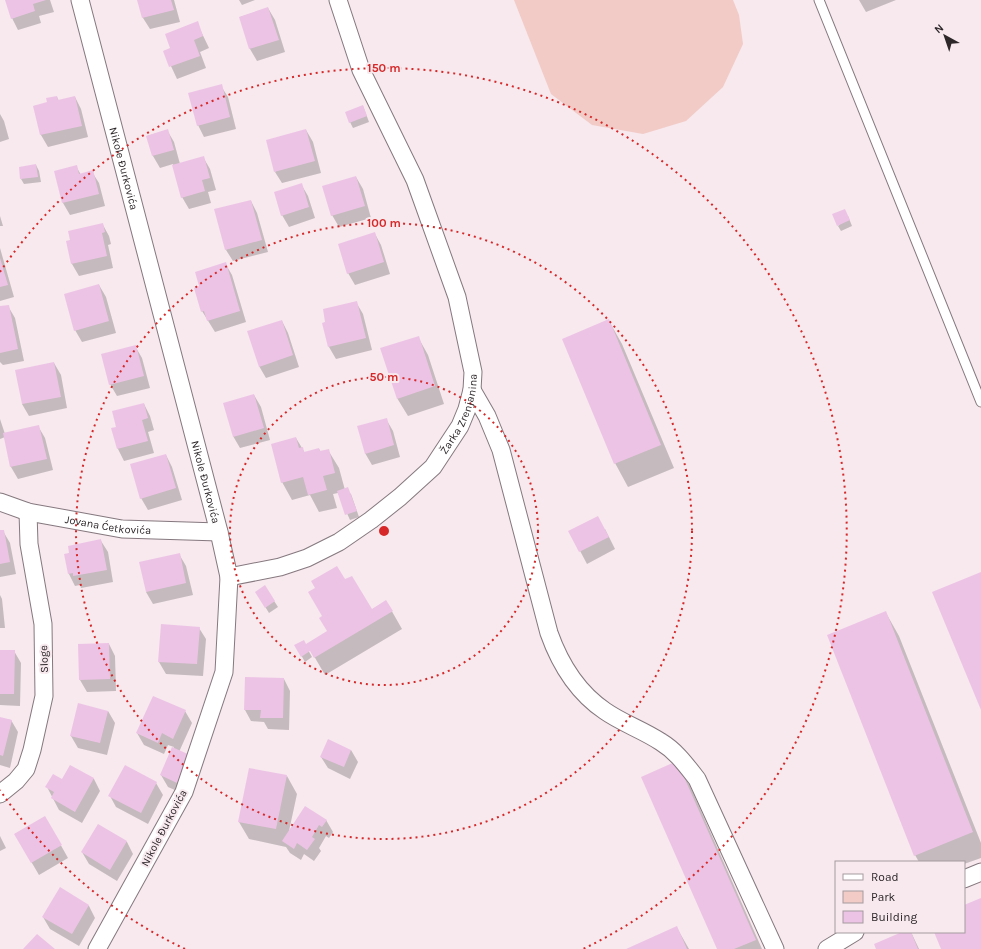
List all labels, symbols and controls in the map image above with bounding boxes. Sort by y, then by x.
north arrow [925,16,965,56]
text: N [932,21,946,36]
text: 150 m [367,61,401,75]
street label: Nikole Đurkovića [107,126,141,211]
text: 100 m [367,216,401,230]
text: 50 m [370,370,399,384]
street label: Žarka Zrenjanina [435,373,479,456]
street label: Nikole Đurkovića [189,439,223,525]
street label: Jovana Ćetkovića [64,512,151,536]
centre of rings [377,524,391,538]
street label: Sloge [37,645,51,673]
street label: Nikole Đurkovića [138,787,190,869]
legend [835,861,965,933]
text: Road [871,870,899,884]
text: Park [871,890,896,904]
text: Building [871,910,918,924]

